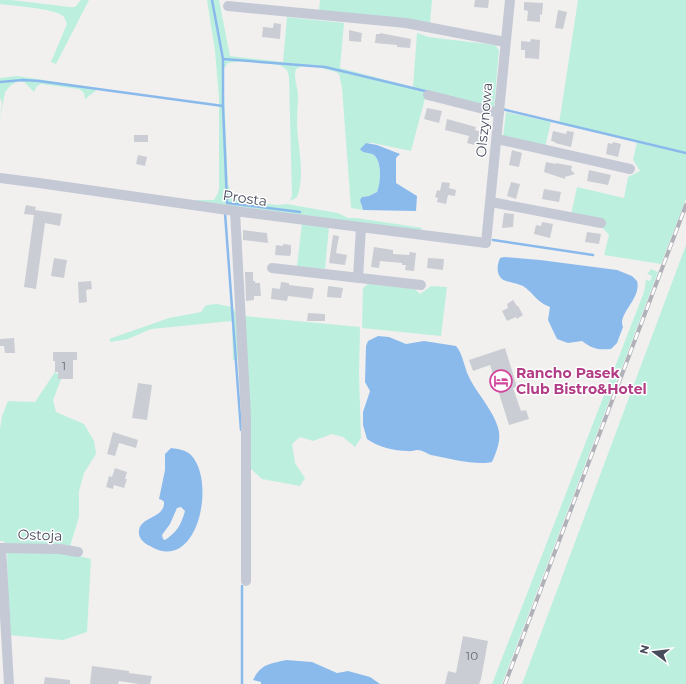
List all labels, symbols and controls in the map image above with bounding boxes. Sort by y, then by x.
street label: Olszynowa [472,82,496,158]
street label: Prosta [222,186,268,210]
house number: 1 [62,358,66,373]
place label: Rancho Pasek Club Bistro&Hotel [516,364,647,398]
hotel icon: Rancho Pasek Club Bistro&Hotel [488,368,514,394]
street label: Ostoja [17,525,63,545]
north arrow [634,632,674,672]
text: N [636,643,652,656]
house number: 10 [466,648,478,663]

